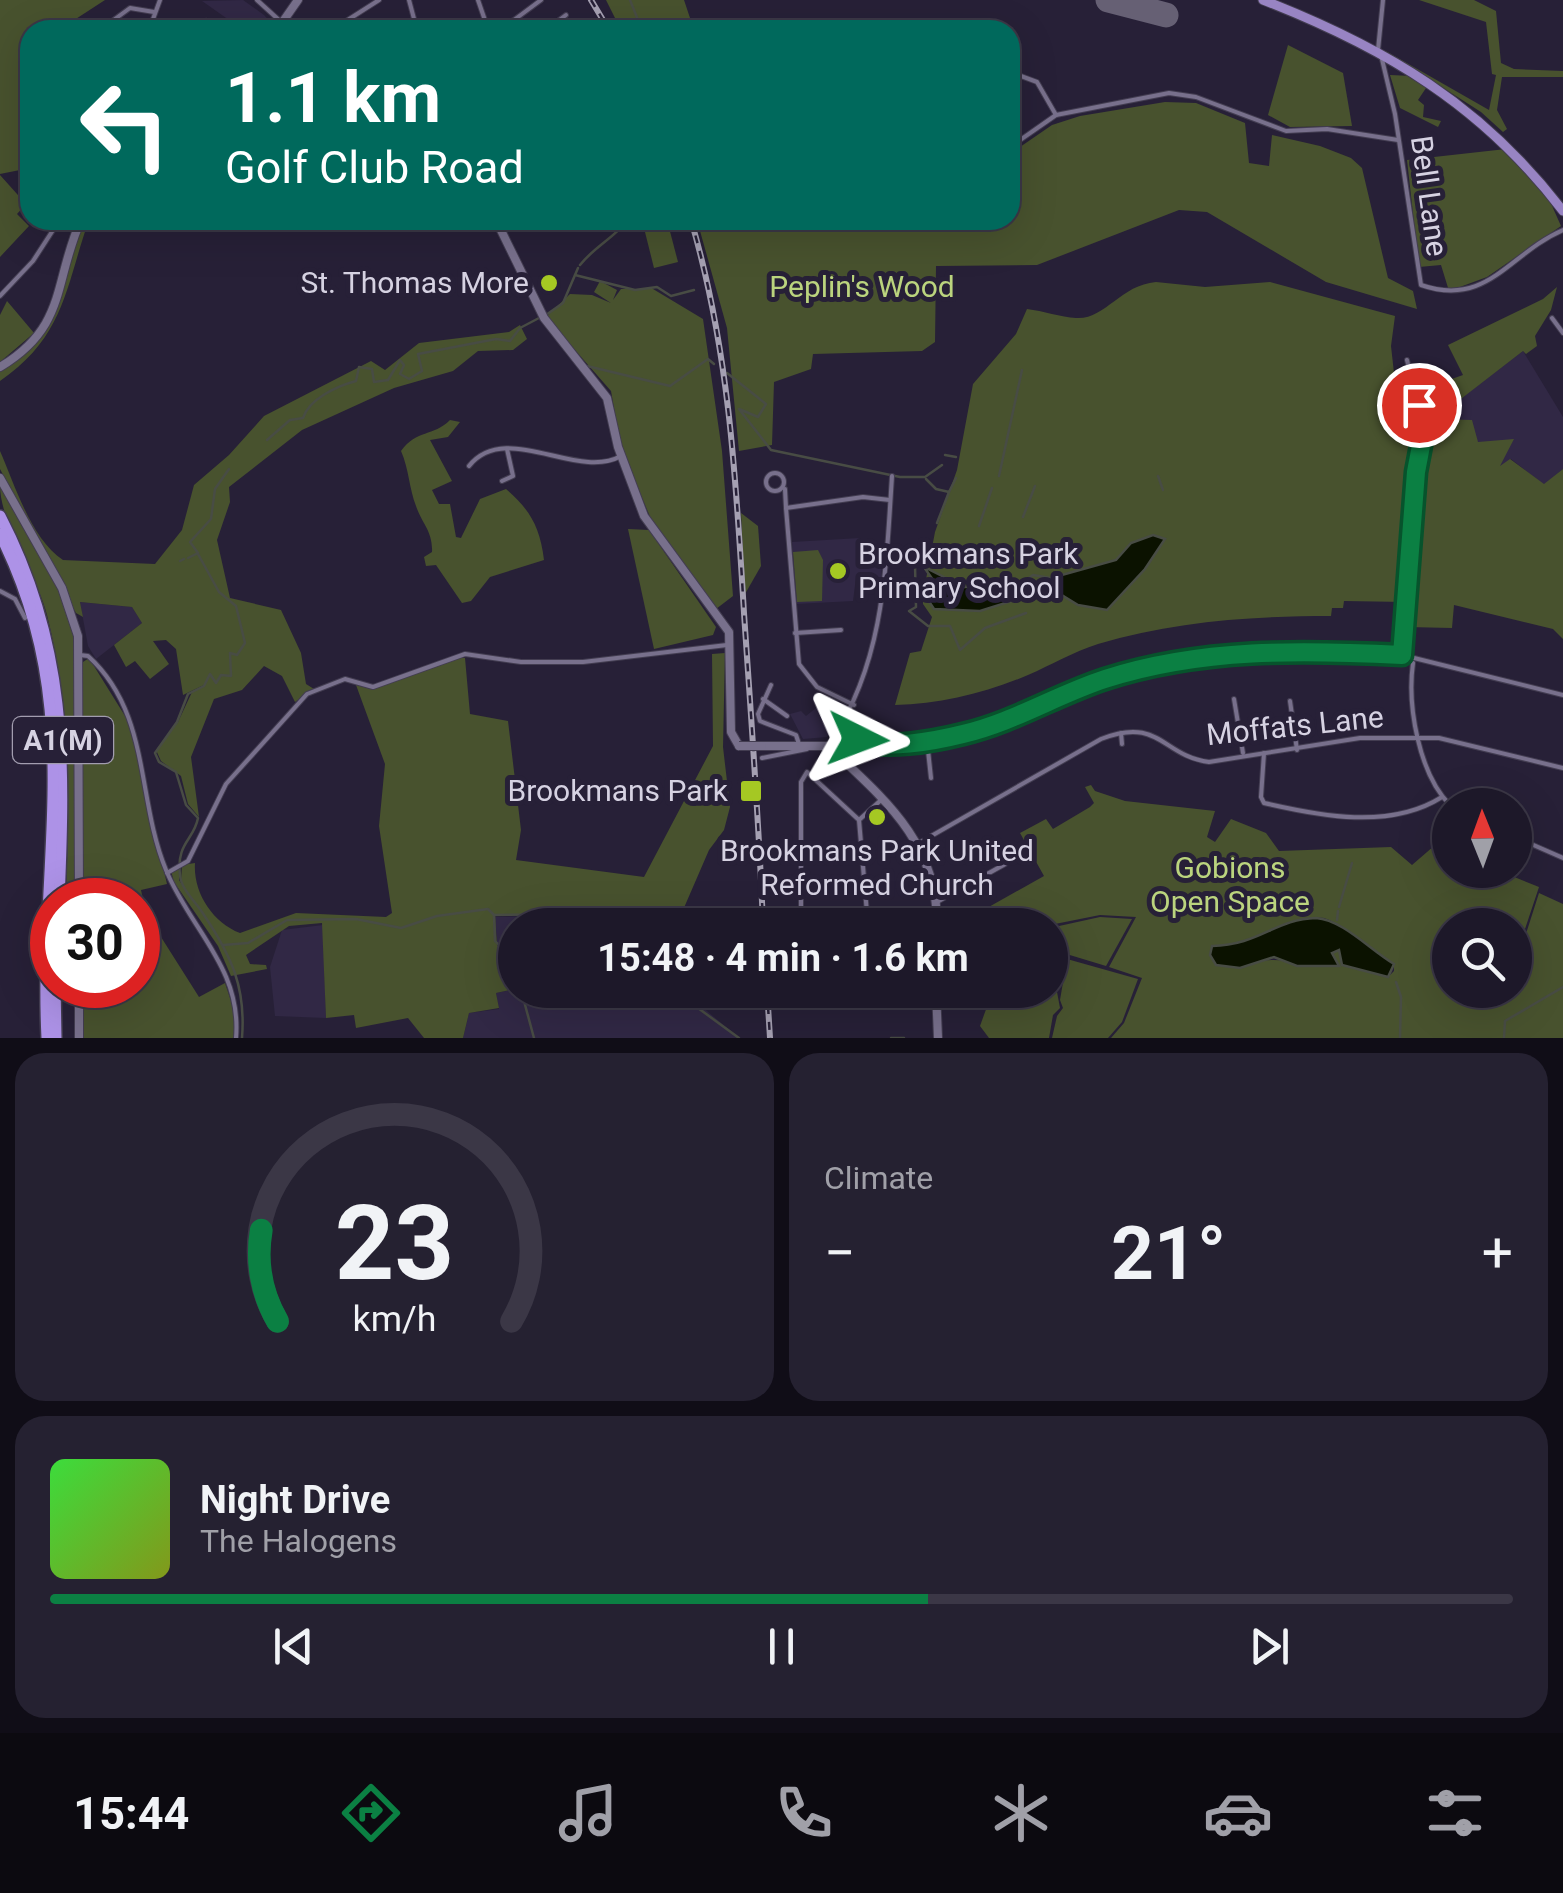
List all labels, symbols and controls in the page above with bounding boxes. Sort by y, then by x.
text: 1.1 km [225,57,441,139]
icon: left [60,60,190,190]
street label: Bell Lane [1404,133,1455,259]
text: Golf Club Road [225,141,524,194]
place label: St. Thomas More [300,265,529,300]
park label: Peplin's Wood [769,269,955,304]
marker: St. Thomas More [538,272,560,294]
pin [1377,363,1462,448]
icon: arrive [1392,378,1447,433]
place label: Brookmans Park Primary School [858,536,1079,605]
marker: Brookmans Park Primary School [827,560,849,582]
position arrow [806,687,910,791]
street label: Moffats Lane [1205,699,1385,752]
road number: A1(M) [13,717,113,763]
place label: Brookmans Park [507,773,729,808]
marker: Brookmans Park [738,778,764,804]
north arrow [1432,788,1532,888]
map controls [1432,788,1532,1008]
marker: Brookmans Park United Reformed Church [866,806,888,828]
place label: Brookmans Park United Reformed Church [720,833,1034,902]
park label: Gobions Open Space [1150,850,1310,919]
speed limit sign: 30 [30,878,160,1008]
button: search [1432,908,1532,1008]
text: 15:48 · 4 min · 1.6 km [597,936,969,980]
text: Climate [824,1159,933,1197]
text: 23 [335,1183,454,1304]
text: 21° [1111,1209,1226,1297]
text: − [824,1221,855,1285]
text: + [1482,1221,1513,1285]
text: km/h [353,1298,436,1340]
text: Night Drive [200,1478,390,1522]
text: The Halogens [200,1522,397,1560]
icon: previous [266,1619,321,1674]
icon: pause [754,1619,809,1674]
icon: next [1242,1619,1297,1674]
icon: directions [336,1778,406,1848]
icon: music [553,1778,623,1848]
icon: phone [769,1778,839,1848]
icon: climate [986,1778,1056,1848]
icon: car [1203,1778,1273,1848]
icon: filters [1420,1778,1490,1848]
text: 15:44 [73,1787,189,1840]

